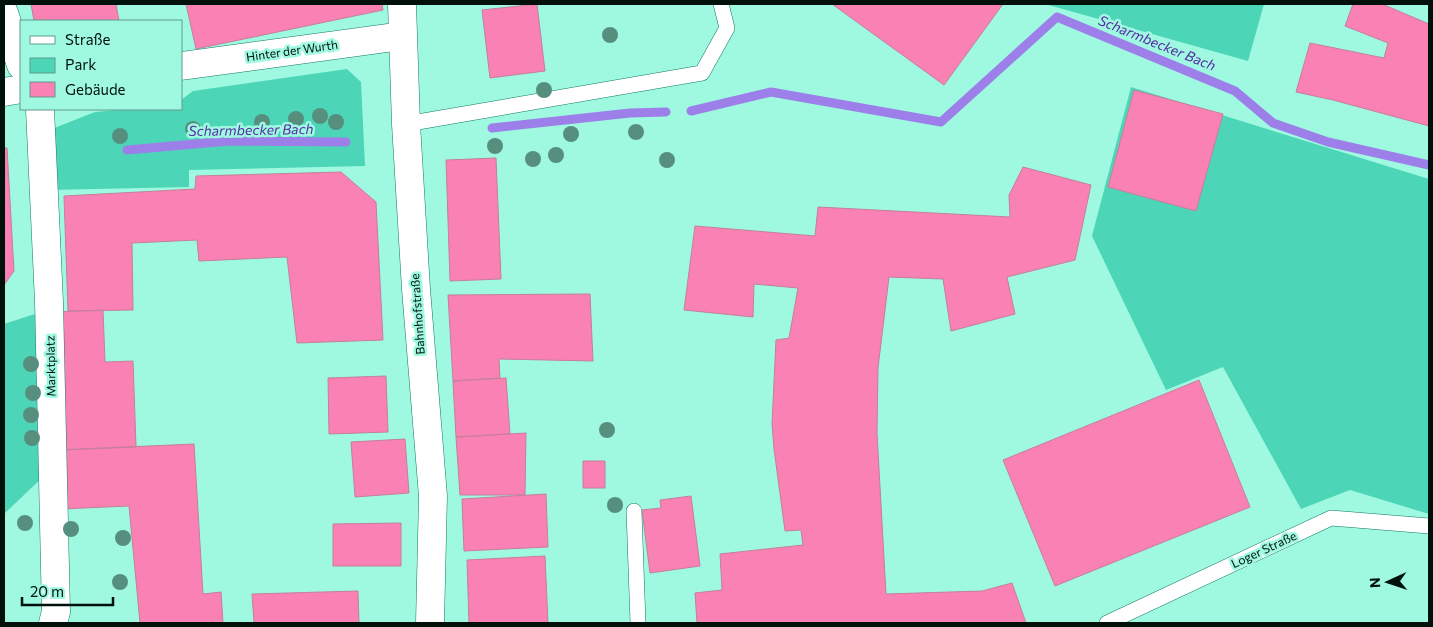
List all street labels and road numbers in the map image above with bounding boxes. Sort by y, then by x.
street label: Hinter der Wurth [245,37,339,63]
street label: Bahnhofstraße [407,273,427,355]
street label: Marktplatz [42,335,58,397]
street label: Loger Straße [1229,528,1298,570]

